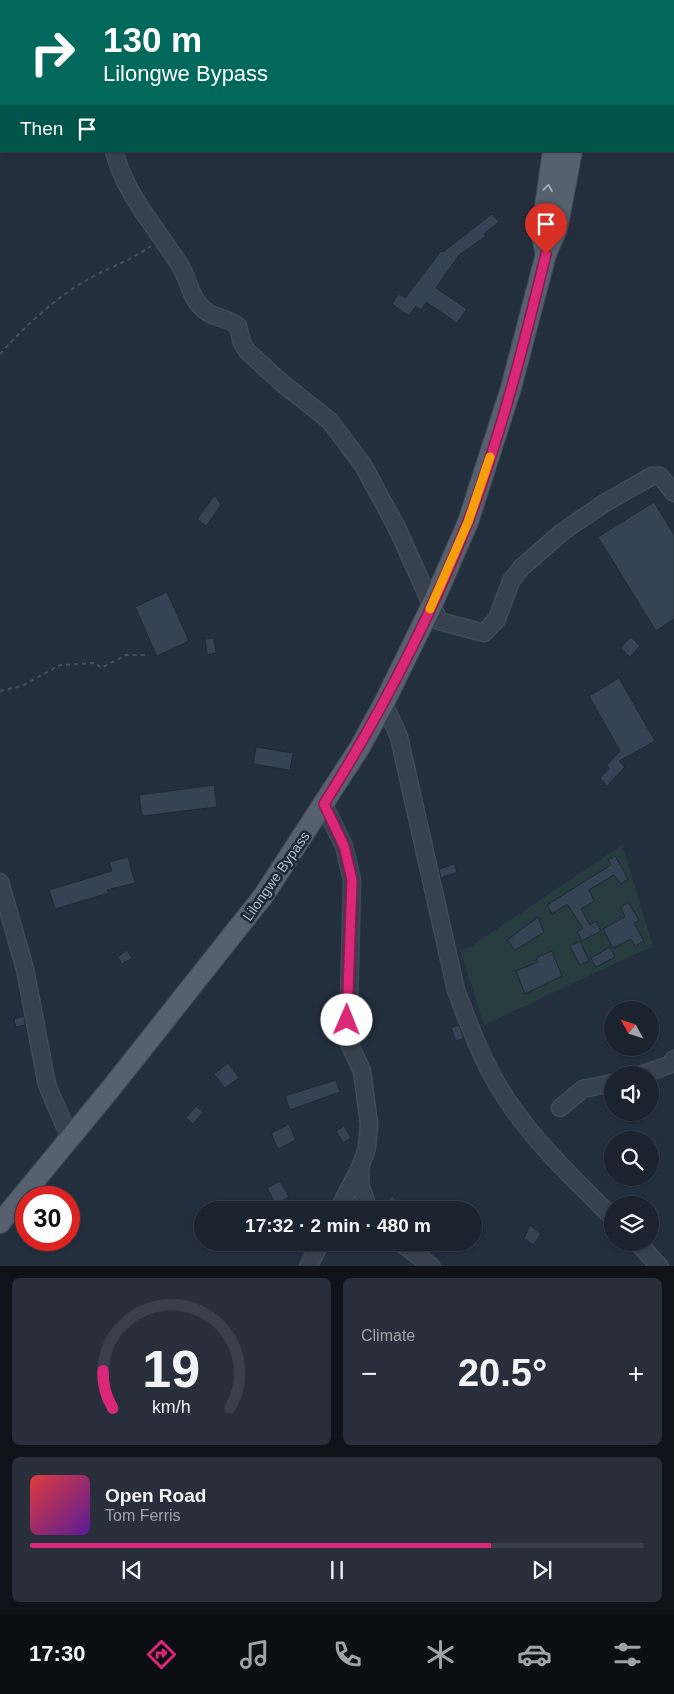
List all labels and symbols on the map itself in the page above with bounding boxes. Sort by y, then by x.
one-way arrow [542,184,553,192]
pin [525,203,567,254]
street label: Lilongwe Bypass [239,828,313,924]
position arrow [320,993,372,1045]
north arrow [604,1001,659,1056]
speed limit sign: 30 [15,1186,80,1251]

